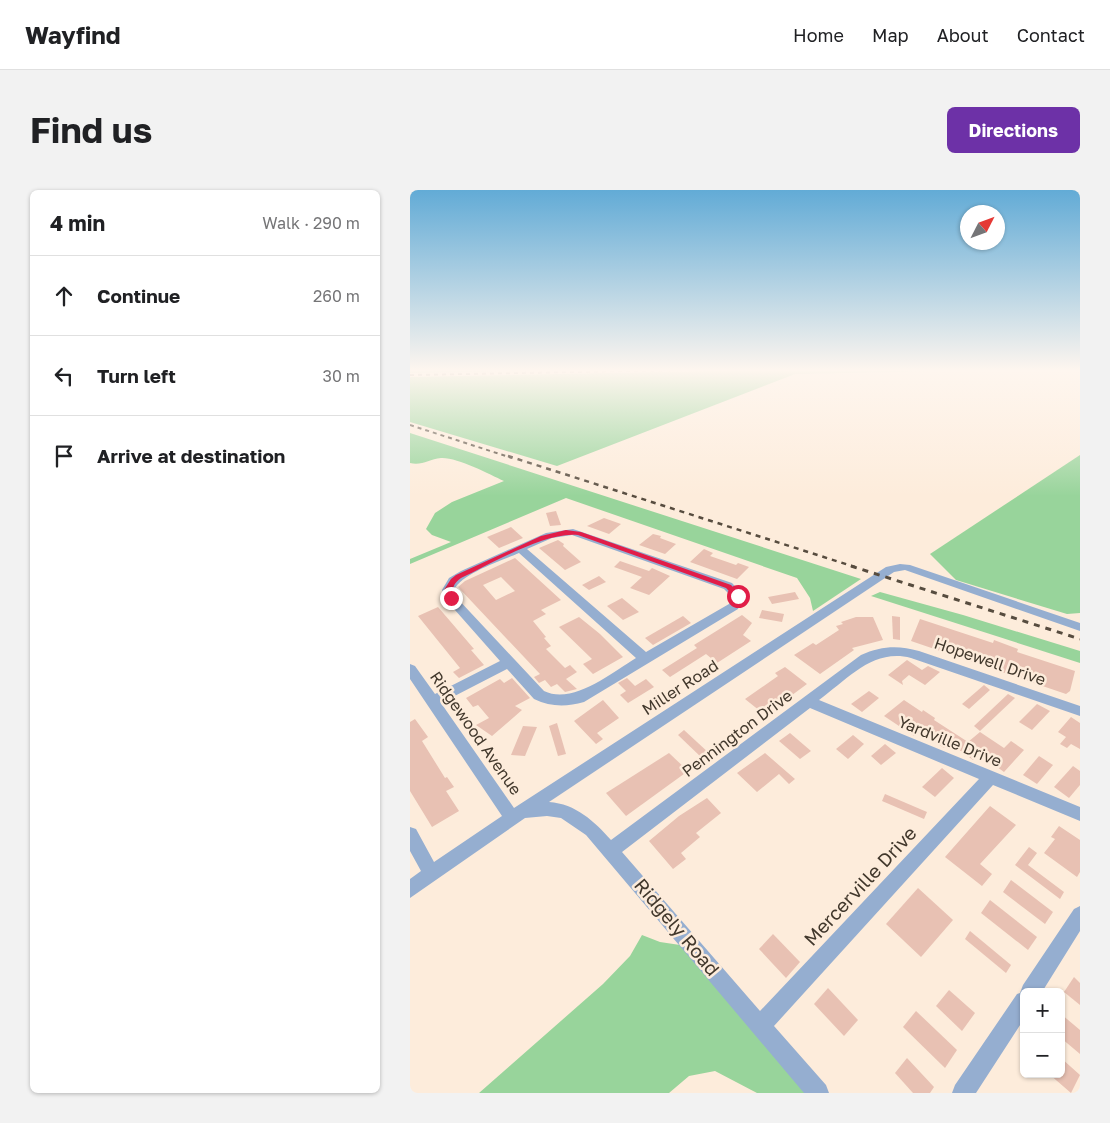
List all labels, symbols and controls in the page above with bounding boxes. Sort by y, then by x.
text: Wayfind [25,20,121,49]
text: Home [793,24,844,46]
text: Map [872,24,909,46]
text: About [937,24,989,46]
text: Contact [1017,24,1085,46]
button: Directions [947,107,1080,153]
text: Find us [30,109,152,151]
north arrow [960,205,1005,250]
text: 4 min [50,210,105,236]
text: Walk · 290 m [262,213,360,233]
icon: ahead [50,282,78,310]
text: Continue [97,284,180,307]
text: 260 m [313,286,360,306]
icon: left [50,362,78,390]
text: Turn left [97,364,176,387]
text: 30 m [323,366,360,386]
icon: arrive [50,442,78,470]
text: Arrive at destination [97,444,285,467]
route start [727,585,750,608]
route end [440,587,463,610]
street label: Hopewell Drive [932,633,1048,689]
street label: Miller Road [638,655,722,719]
street label: Ridgewood Avenue [426,667,526,799]
street label: Pennington Drive [678,685,796,781]
street label: Yardville Drive [895,711,1005,771]
street label: Mercerville Drive [799,821,921,950]
street label: Ridgely Road [630,873,725,980]
map controls [1020,988,1065,1078]
button: + [1020,988,1065,1033]
button: − [1020,1033,1065,1078]

